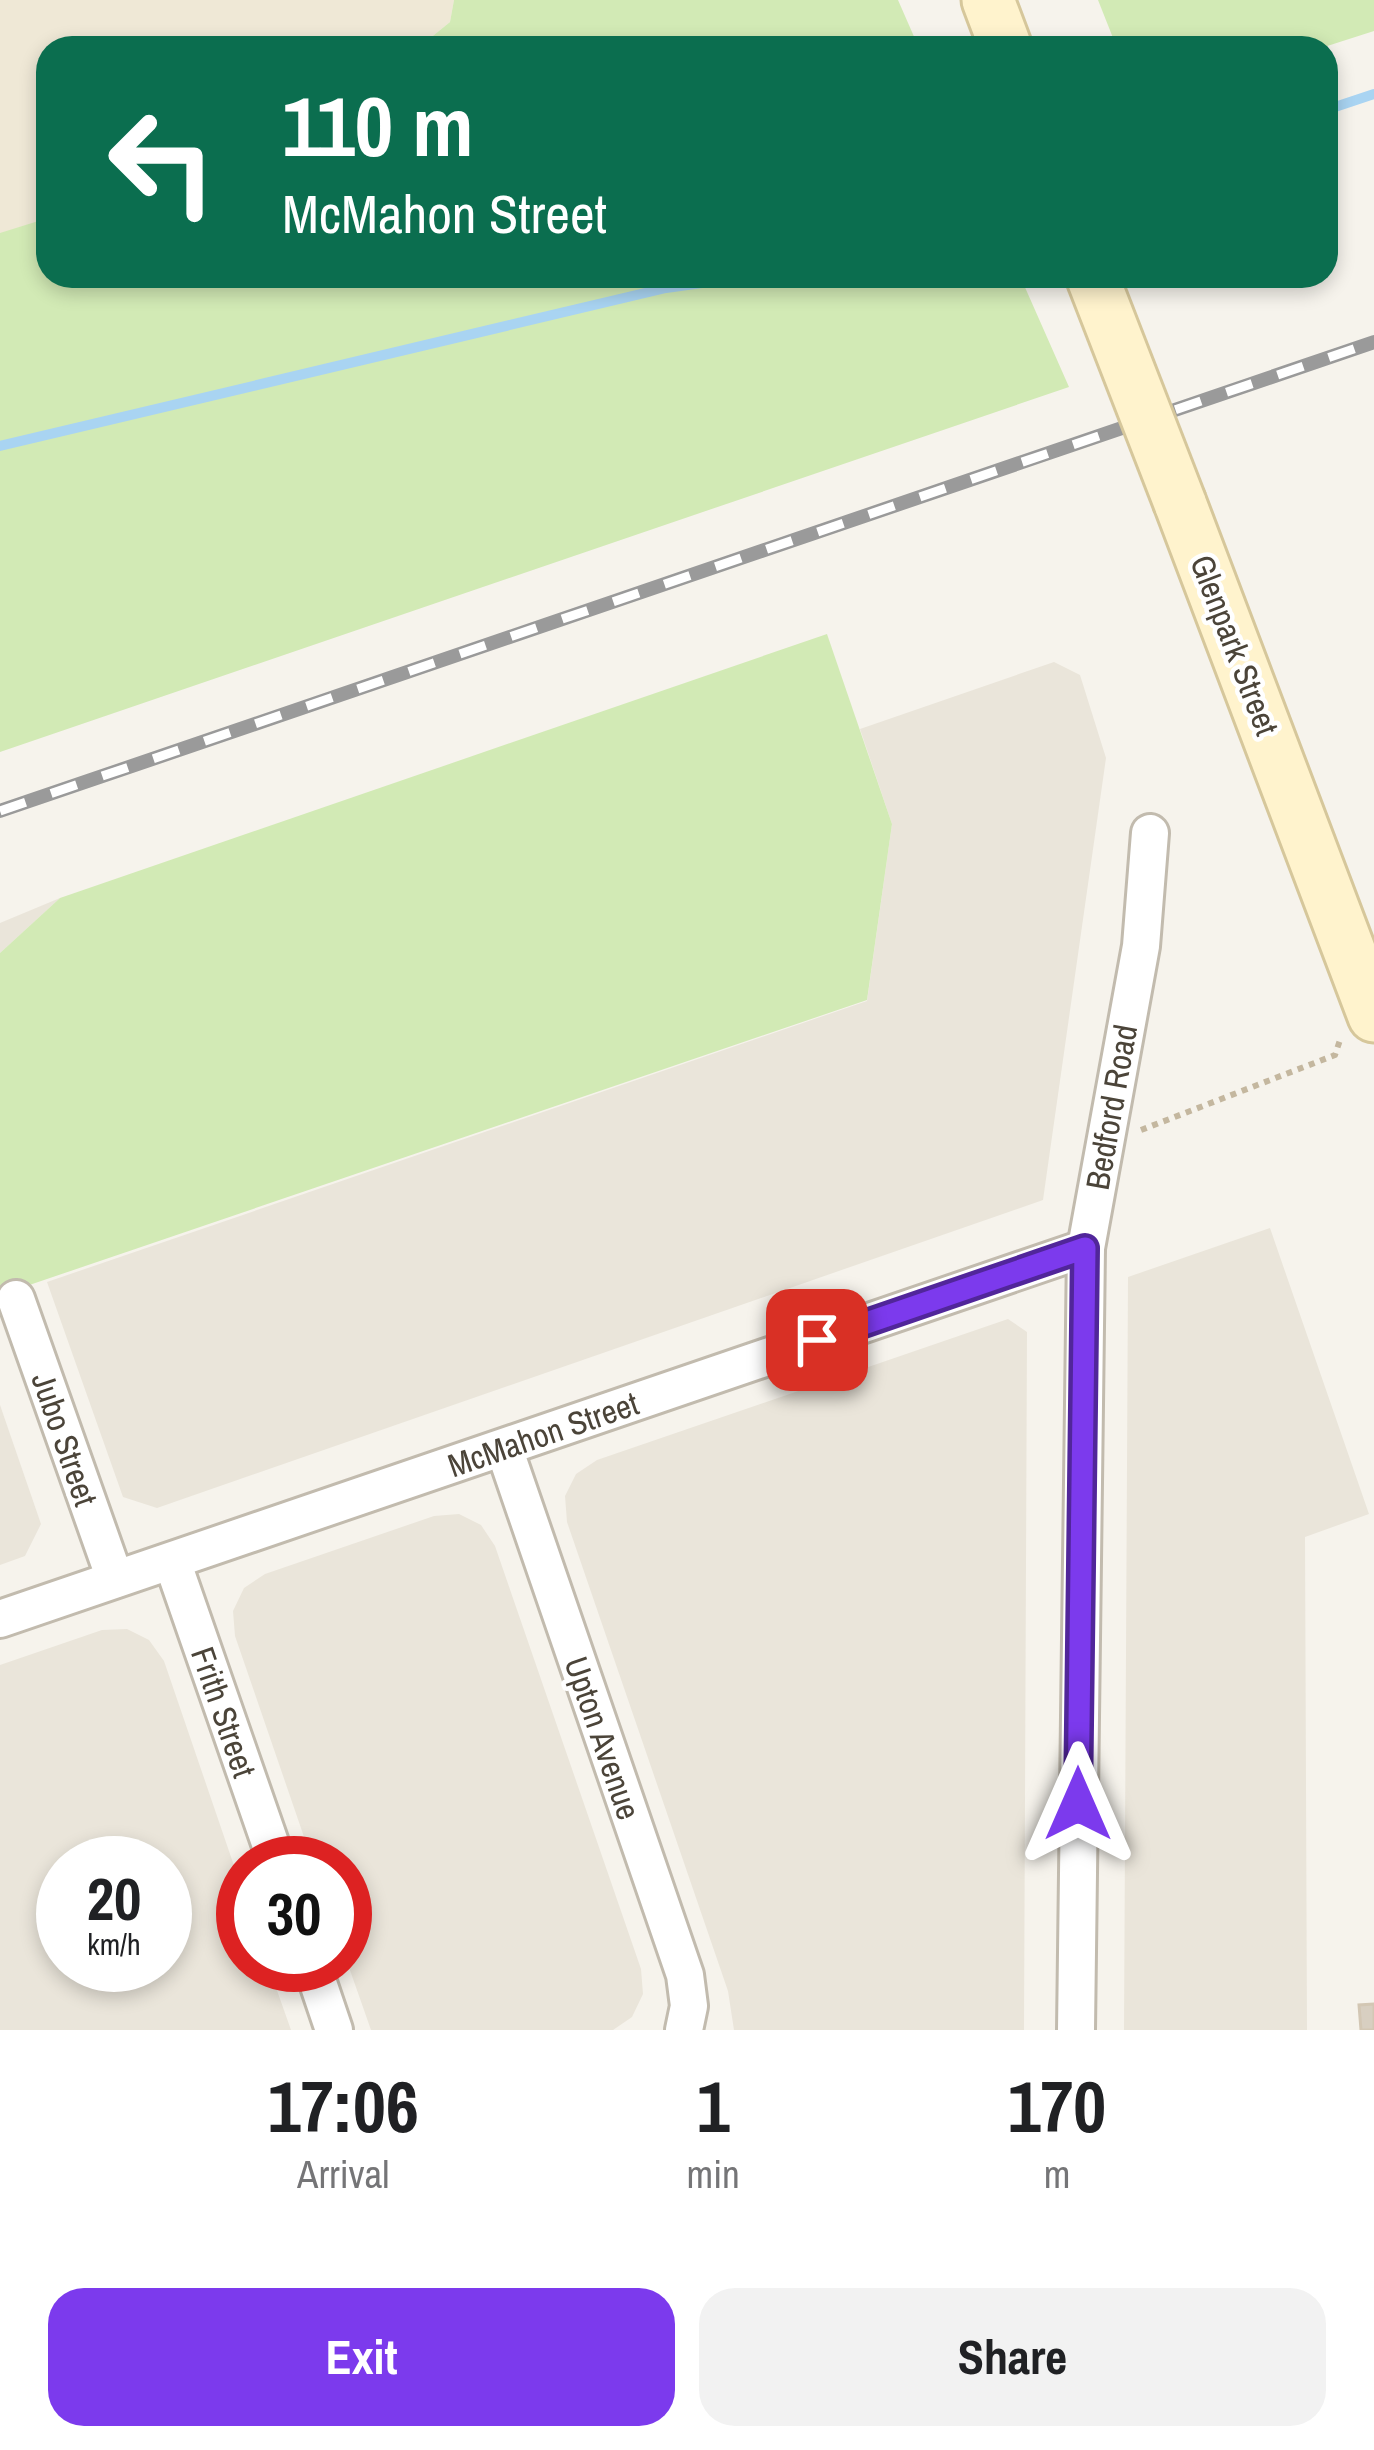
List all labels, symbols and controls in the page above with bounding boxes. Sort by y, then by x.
text: 110 m [282,69,474,182]
icon: left [84,84,240,240]
text: McMahon Street [282,177,607,250]
street label: Glenpark Street [1181,549,1289,741]
street label: Bedford Road [1075,1021,1147,1193]
pin [766,1289,868,1391]
icon: arrive [784,1307,850,1373]
street label: Jubo Street [22,1366,108,1512]
street label: McMahon Street [442,1381,644,1487]
street label: Frith Street [181,1641,267,1783]
street label: Upton Avenue [555,1651,651,1825]
position arrow [1015,1741,1141,1867]
speed limit sign: 30 [216,1836,372,1992]
text: 20 [87,1858,141,1939]
text: km/h [87,1924,141,1964]
text: 17:06 [268,2057,419,2154]
text: 1 [697,2057,730,2154]
text: 170 [1008,2057,1106,2154]
text: Arrival [297,2148,389,2200]
text: min [687,2148,740,2200]
text: m [1044,2148,1070,2200]
button: Exit [48,2288,675,2426]
button: Share [699,2288,1326,2426]

